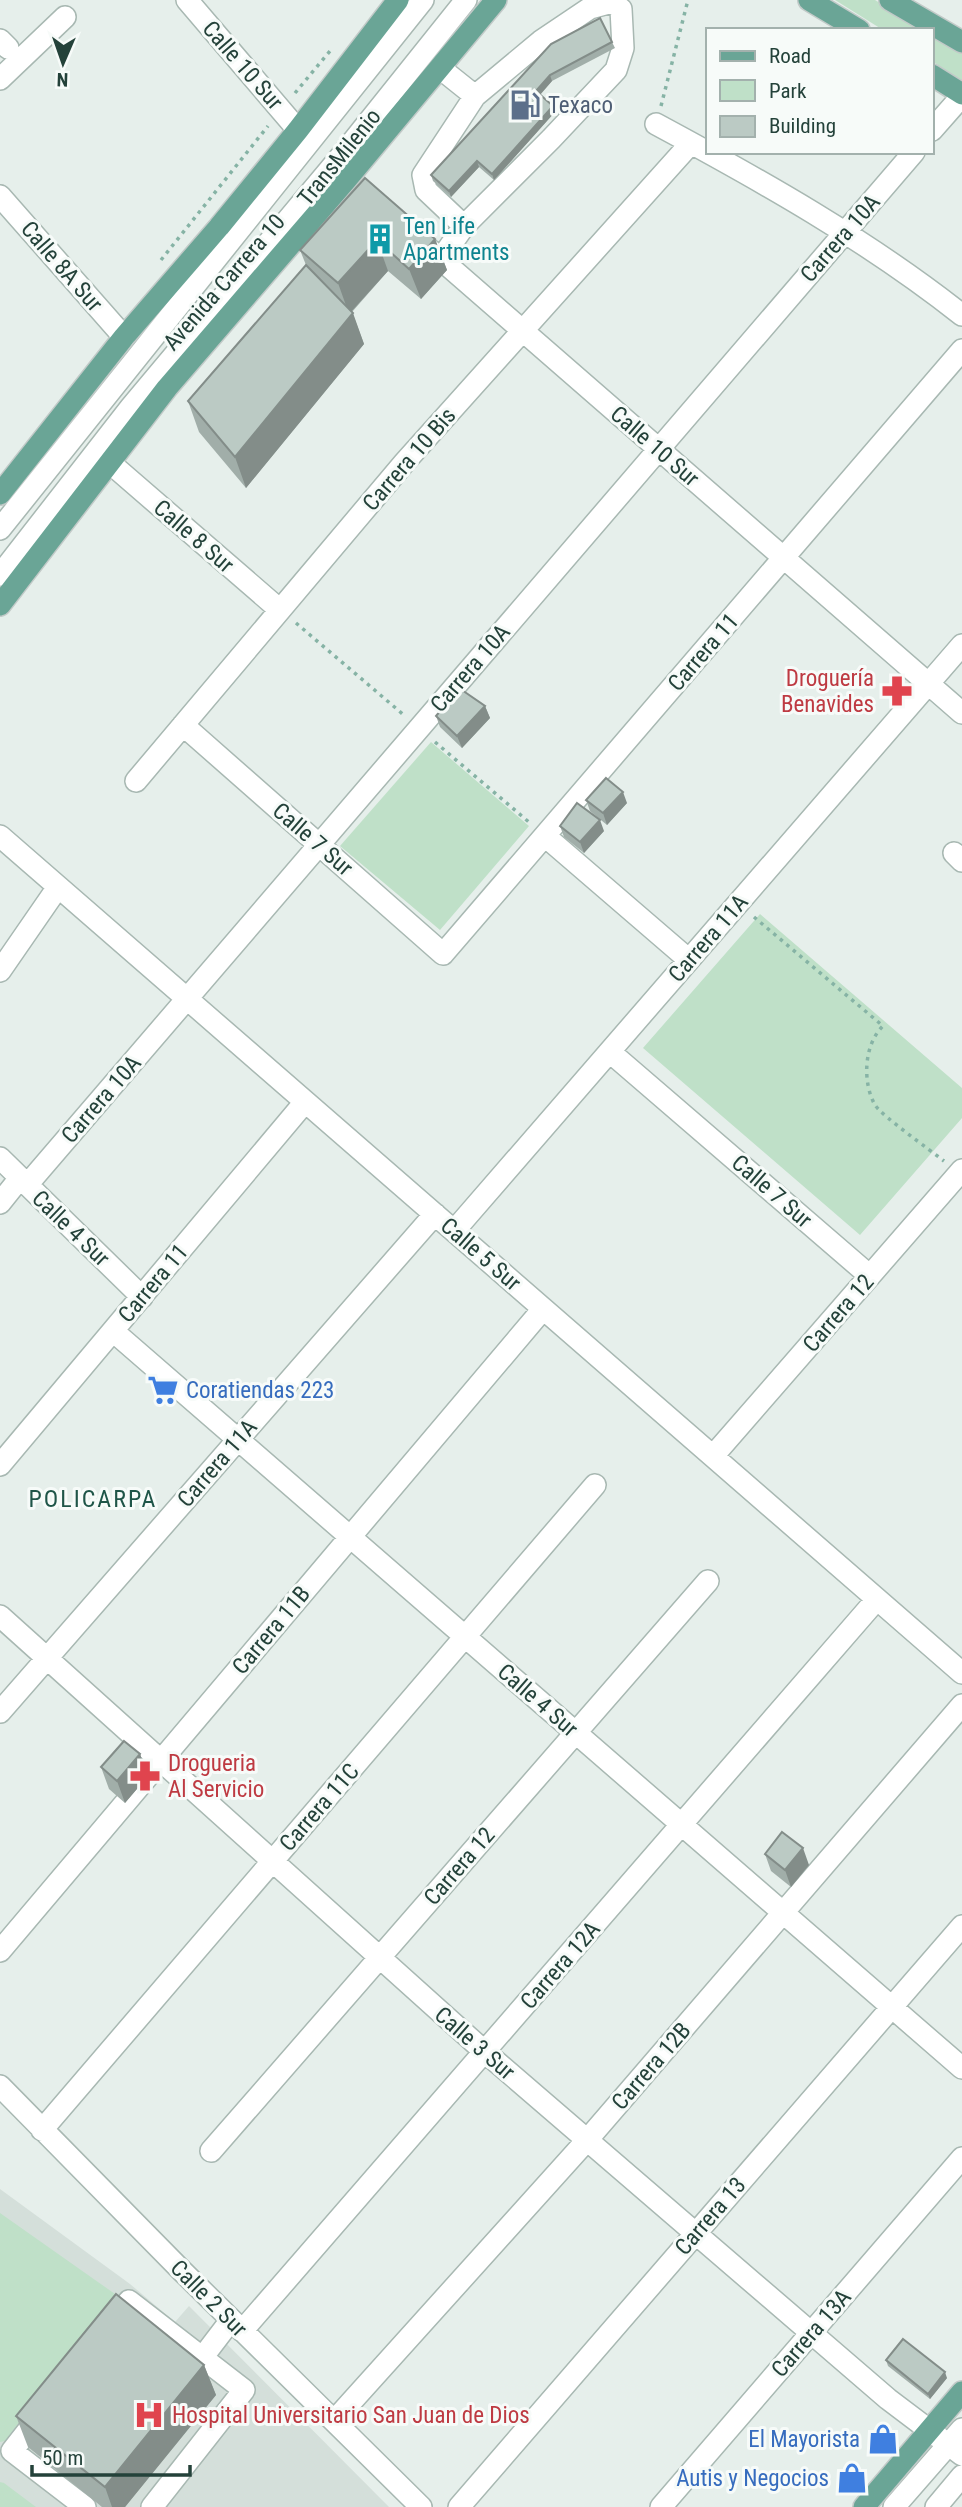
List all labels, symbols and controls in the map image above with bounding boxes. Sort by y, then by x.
street label: Calle 10 Sur [197,15,288,115]
north arrow [28,28,98,98]
legend [706,28,934,154]
text: Road [769,44,811,68]
text: N [56,68,69,91]
text: Park [769,79,807,103]
fuel station icon: Texaco [508,88,542,122]
place label: Texaco [548,92,613,119]
street label: TransMilenio [292,103,387,211]
text: Building [769,114,836,138]
street label: Carrera 10A [795,189,886,288]
street label: Avenida Carrera 10 [158,209,291,356]
place label: Ten Life Apartments [403,213,510,266]
street label: Calle 8A Sur [15,216,108,317]
building icon: Ten Life Apartments [363,222,397,256]
street label: Calle 10 Sur [605,401,705,492]
street label: Carrera 10 Bis [357,402,461,516]
street label: Calle 8 Sur [148,494,239,579]
street label: Carrera 11 [662,608,744,697]
street label: Carrera 10A [425,619,516,718]
place label: Droguería Benavides [781,665,874,718]
pharmacy icon: Droguería Benavides [880,674,914,708]
street label: Calle 7 Sur [267,797,358,882]
street label: Carrera 11A [663,889,754,988]
street label: Carrera 10A [56,1050,147,1149]
street label: Calle 7 Sur [726,1149,817,1234]
street label: Calle 4 Sur [26,1185,115,1272]
street label: Calle 5 Sur [435,1212,526,1297]
street label: Carrera 11 [113,1239,194,1328]
street label: Carrera 12 [797,1269,879,1358]
supermarket icon: Coratiendas 223 [146,1373,180,1407]
place label: Coratiendas 223 [186,1377,334,1404]
street label: Carrera 11A [172,1414,263,1513]
district label: POLICARPA [29,1485,157,1513]
street label: Carrera 11B [227,1581,316,1680]
street label: Calle 4 Sur [492,1658,583,1743]
place label: Drogueria Al Servicio [168,1750,264,1803]
street label: Carrera 11C [274,1758,365,1857]
pharmacy icon: Drogueria Al Servicio [128,1759,162,1793]
street label: Carrera 12 [418,1822,500,1911]
street label: Carrera 12A [515,1916,606,2015]
street label: Calle 3 Sur [429,2001,520,2086]
street label: Carrera 12B [606,2017,697,2115]
street label: Carrera 13 [669,2172,751,2261]
street label: Calle 2 Sur [165,2254,253,2342]
street label: Carrera 13A [766,2284,857,2383]
hospital icon: Hospital Universitario San Juan de Dios [132,2398,166,2432]
place label: Hospital Universitario San Juan de Dios [172,2402,530,2429]
shop icon: El Mayorista [866,2422,900,2456]
place label: El Mayorista [748,2426,860,2453]
scale bar [32,2434,189,2478]
text: 50 m [42,2446,83,2470]
shop icon: Autis y Negocios [835,2461,869,2495]
place label: Autis y Negocios [676,2465,829,2492]

